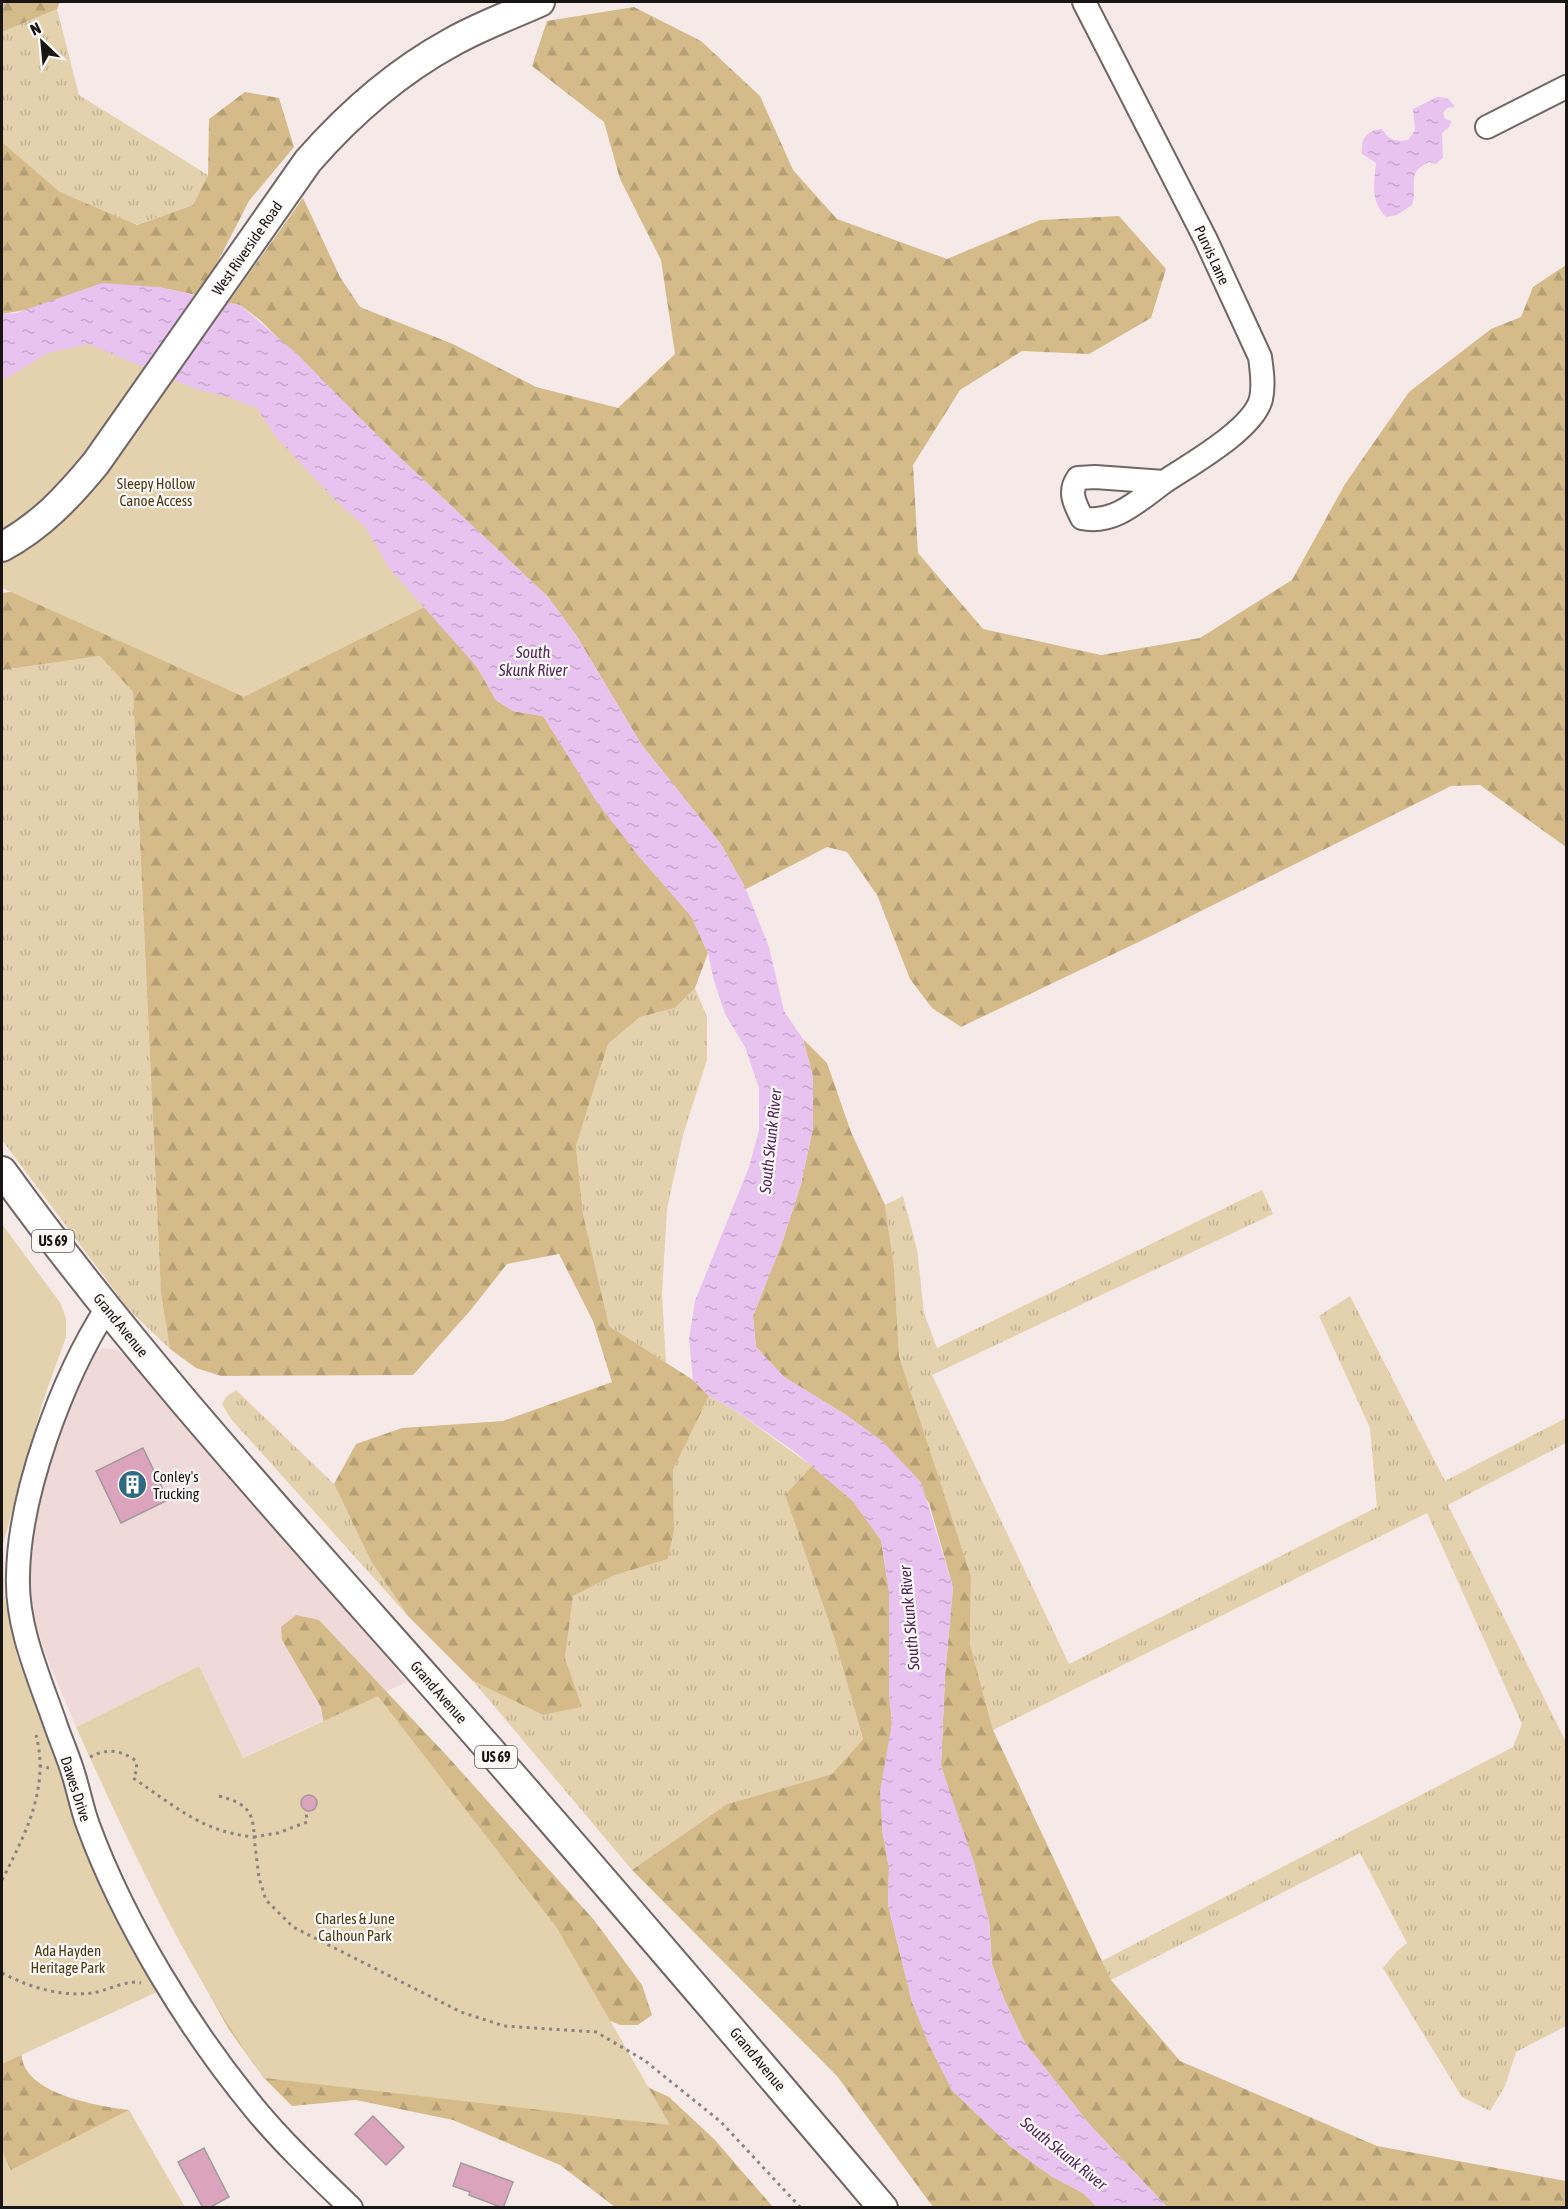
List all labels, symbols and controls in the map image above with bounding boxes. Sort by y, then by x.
north arrow [12,12,72,72]
text: N [27,18,44,39]
street label: West Riverside Road [208,198,286,298]
street label: Purvis Lane [1191,223,1233,287]
park label: Sleepy Hollow Canoe Access [117,475,195,509]
water label: South Skunk River [498,643,569,679]
water label: South Skunk River [755,1087,785,1195]
road number: US 69 [32,1230,74,1252]
street label: Grand Avenue [90,1290,152,1360]
place label: Conley's Trucking [153,1468,200,1502]
building icon: Conley's Trucking [116,1469,148,1501]
water label: South Skunk River [895,1564,923,1672]
street label: Grand Avenue [407,1657,471,1727]
road number: US 69 [475,1746,517,1768]
street label: Dawes Drive [57,1754,95,1824]
park label: Charles & June Calhoun Park [315,1910,395,1944]
park label: Ada Hayden Heritage Park [31,1942,106,1976]
street label: Grand Avenue [727,2024,789,2094]
water label: South Skunk River [1017,2112,1111,2194]

